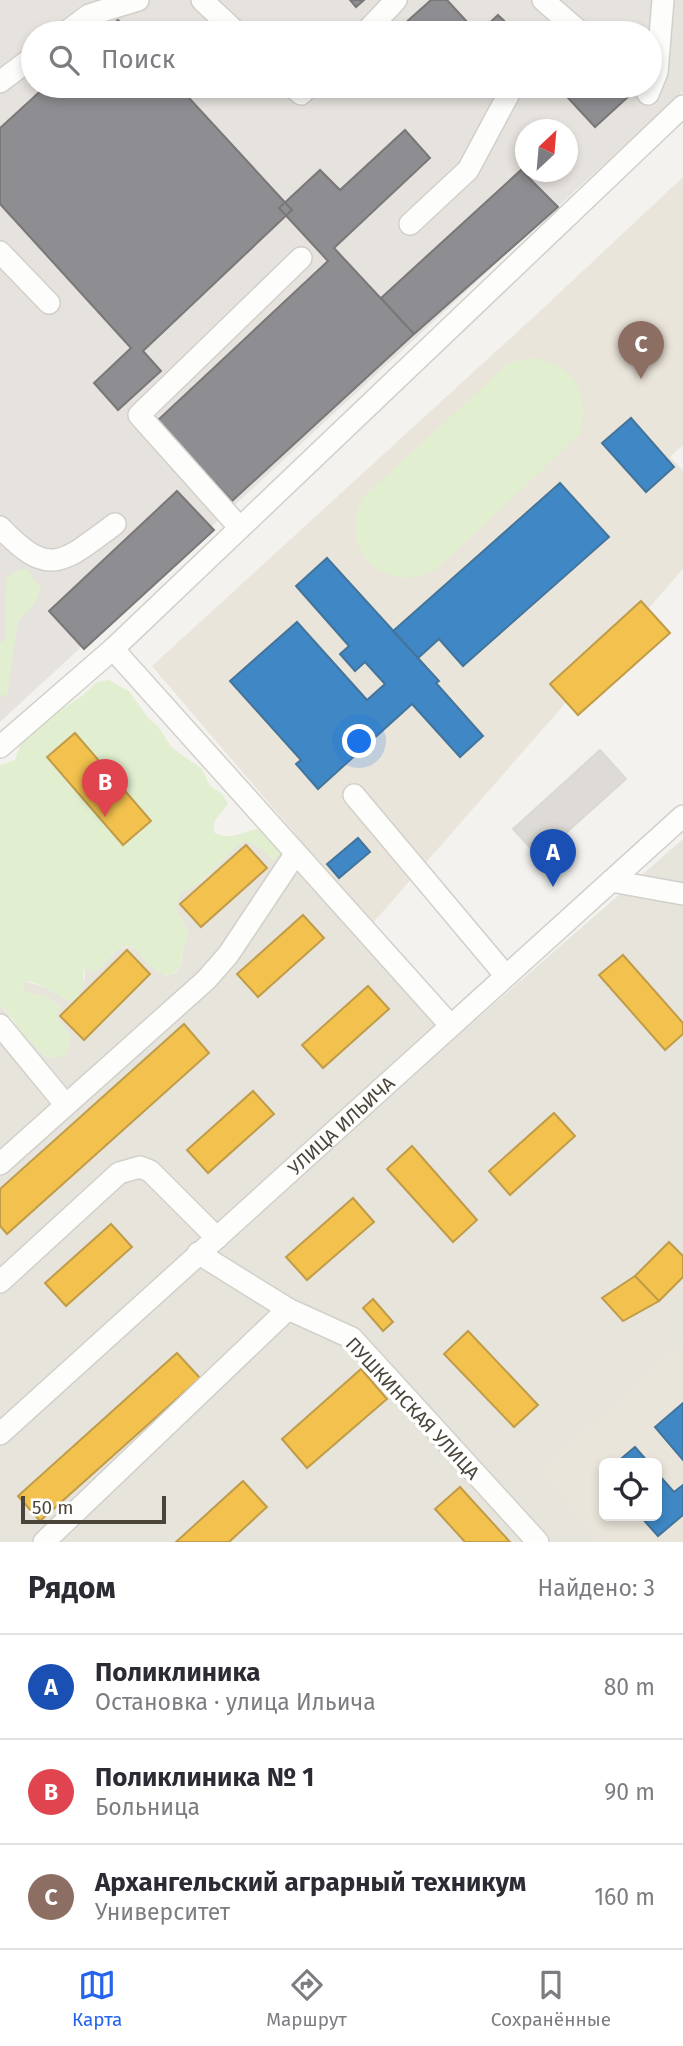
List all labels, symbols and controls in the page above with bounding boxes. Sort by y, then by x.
search box [21,21,662,98]
icon: search [45,41,83,79]
text: Поиск [101,44,175,75]
north arrow [515,119,578,182]
pin: C [618,321,664,379]
your location [342,724,376,758]
pin: B [82,759,128,817]
pin: A [530,829,576,887]
street label: УЛИЦА ИЛЬИЧА [283,1072,400,1180]
street label: ПУШКИНСКАЯ УЛИЦА [341,1333,484,1484]
map controls [599,1458,662,1521]
button: locate [599,1458,662,1521]
scale bar [21,1493,166,1525]
text: 50 m [32,1496,73,1519]
text: Рядом [28,1570,116,1606]
text: Найдено: 3 [538,1574,655,1602]
text: Поликлиника [95,1657,261,1688]
text: A [44,1673,58,1701]
text: 80 m [604,1673,655,1701]
text: Остановка · улица Ильича [95,1688,376,1716]
text: Поликлиника № 1 [95,1762,314,1793]
text: B [44,1778,58,1806]
text: 90 m [604,1778,655,1806]
text: Больница [95,1793,200,1821]
text: Архангельский аграрный техникум [95,1867,526,1898]
text: C [44,1883,58,1911]
text: 160 m [594,1883,655,1911]
text: Университет [95,1898,230,1926]
tab: Карта [72,1966,122,2031]
tab: Маршрут [266,1966,347,2031]
tab: Сохранённые [491,1966,611,2031]

